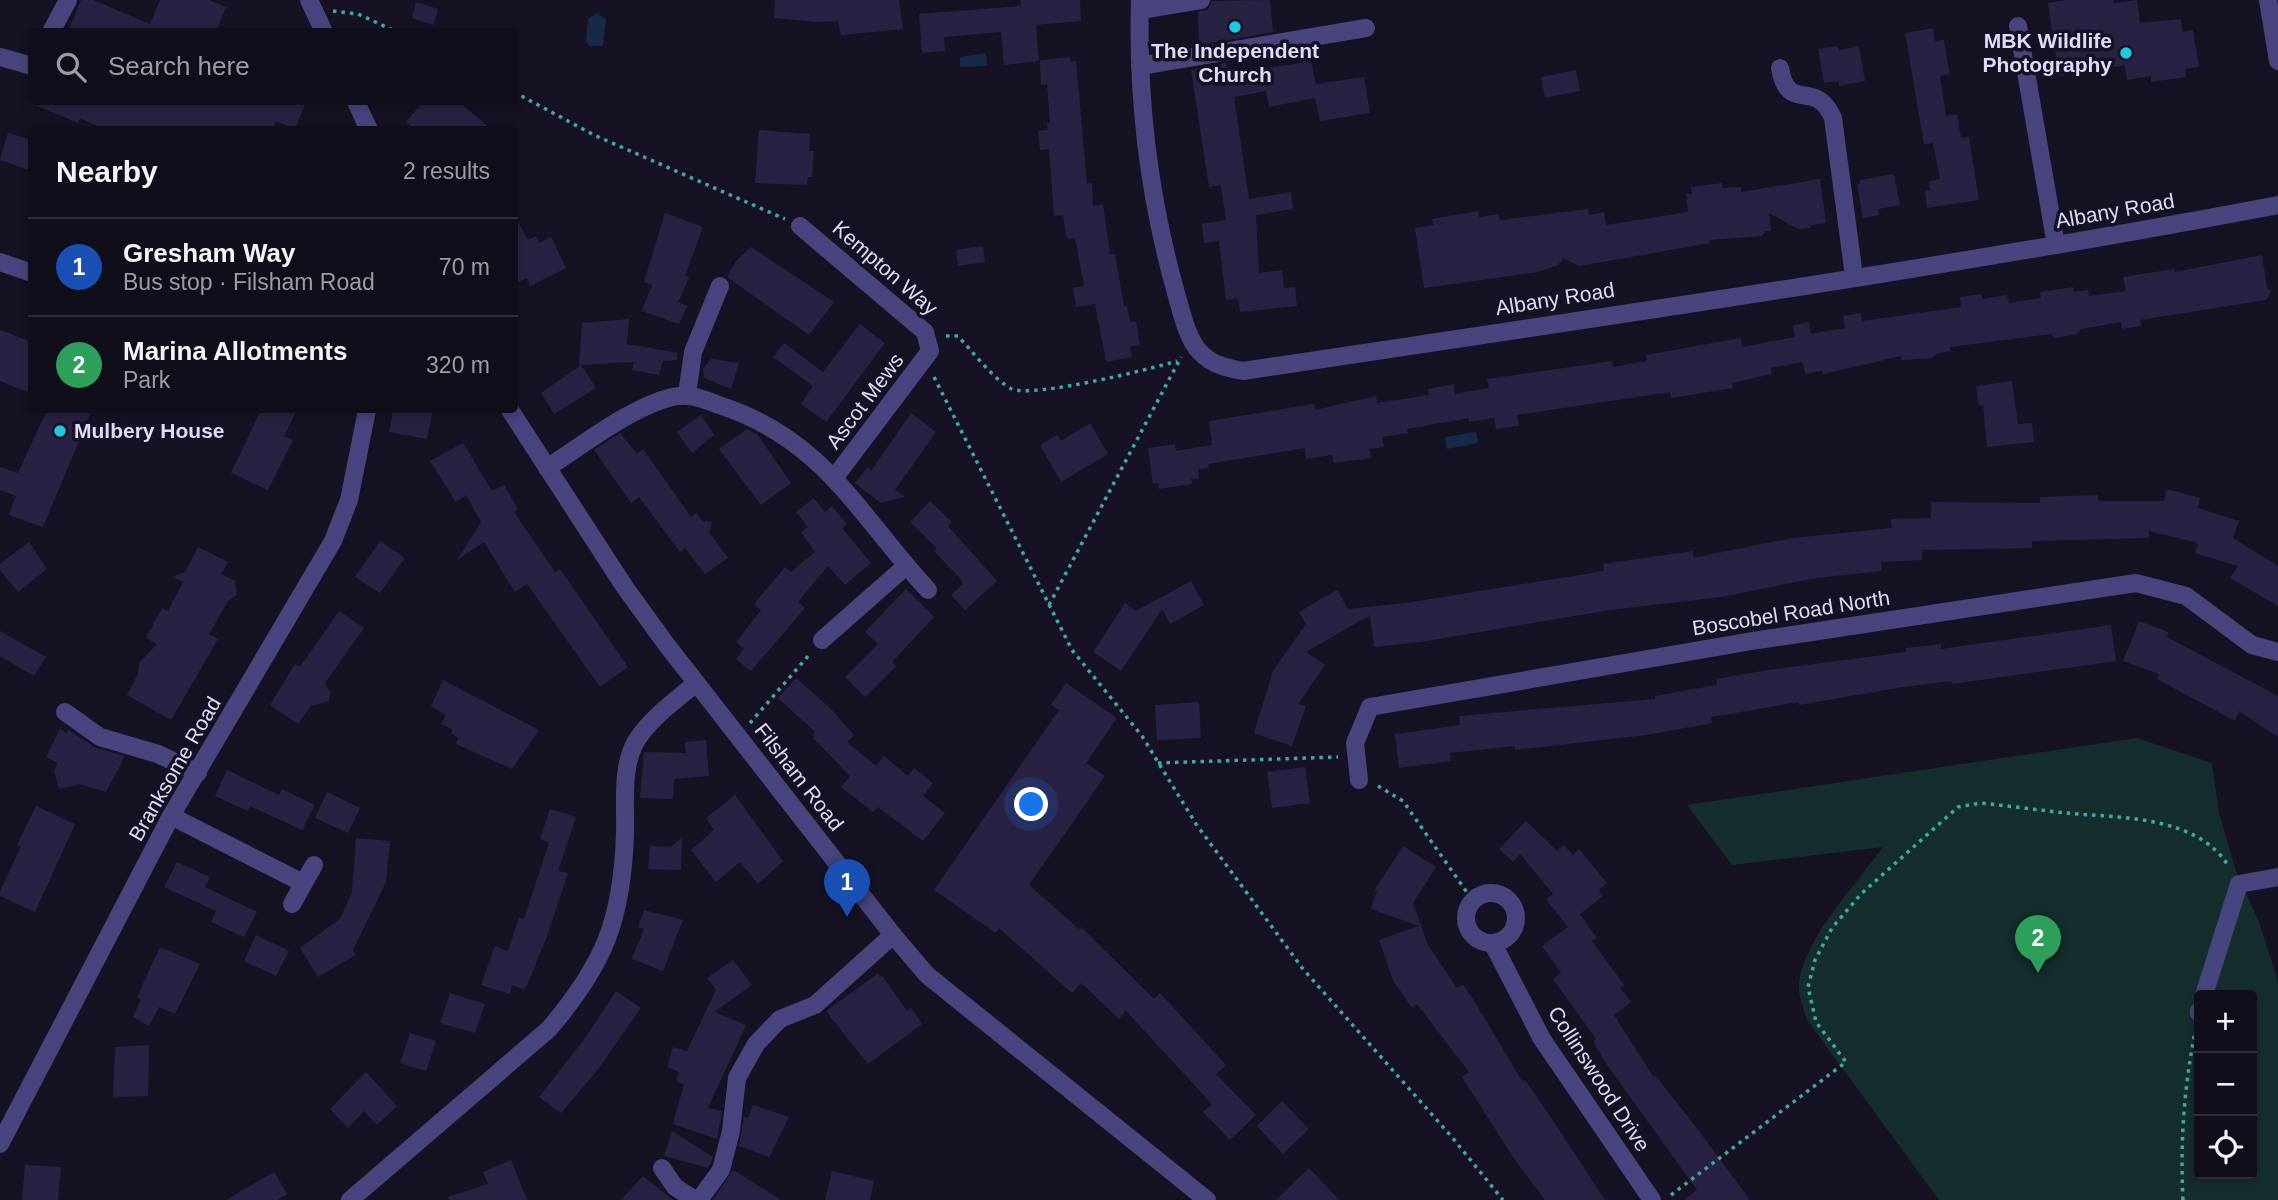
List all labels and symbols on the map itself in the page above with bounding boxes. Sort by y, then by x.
marker: The Independent Church [1227,19,1243,35]
place label: MBK Wildlife Photography [1983,29,2112,76]
place label: The Independent Church [1151,39,1319,86]
marker: MBK Wildlife Photography [2118,45,2134,61]
street label: Albany Road [2054,189,2176,232]
street label: Kempton Way [828,216,943,320]
street label: Albany Road [1494,278,1616,319]
street label: Ascot Mews [821,349,908,453]
place label: Mulbery House [74,419,225,442]
marker: Mulbery House [52,423,68,439]
street label: Boscobel Road North [1691,586,1891,639]
street label: Branksome Road [124,693,225,845]
street label: Filsham Road [750,719,848,835]
your location [1014,787,1048,821]
pin: 1 [824,859,870,917]
pin: 2 [2015,915,2061,973]
street label: Collinswood Drive [1544,1002,1655,1155]

